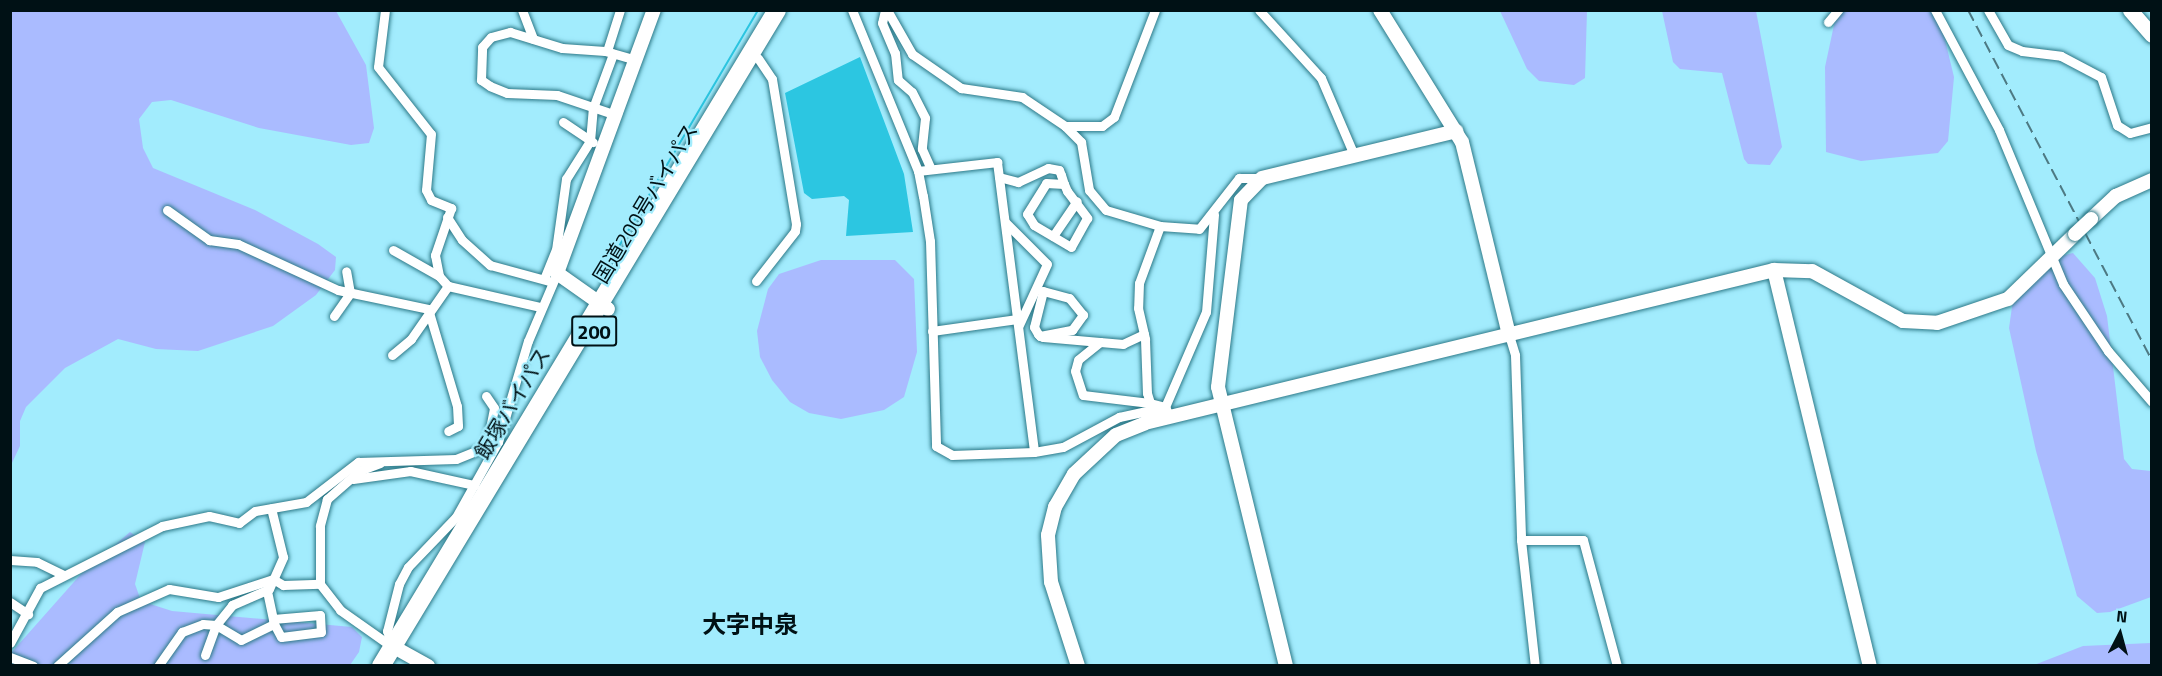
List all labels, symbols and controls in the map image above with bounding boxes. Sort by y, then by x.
street label: 国道200号バイパス [587,118,703,288]
road number: 200 [570,314,618,348]
street label: 飯塚バイパス [469,343,555,463]
north arrow [2090,604,2150,664]
text: N [2115,604,2129,629]
district label: 大字中泉 [702,611,798,639]

